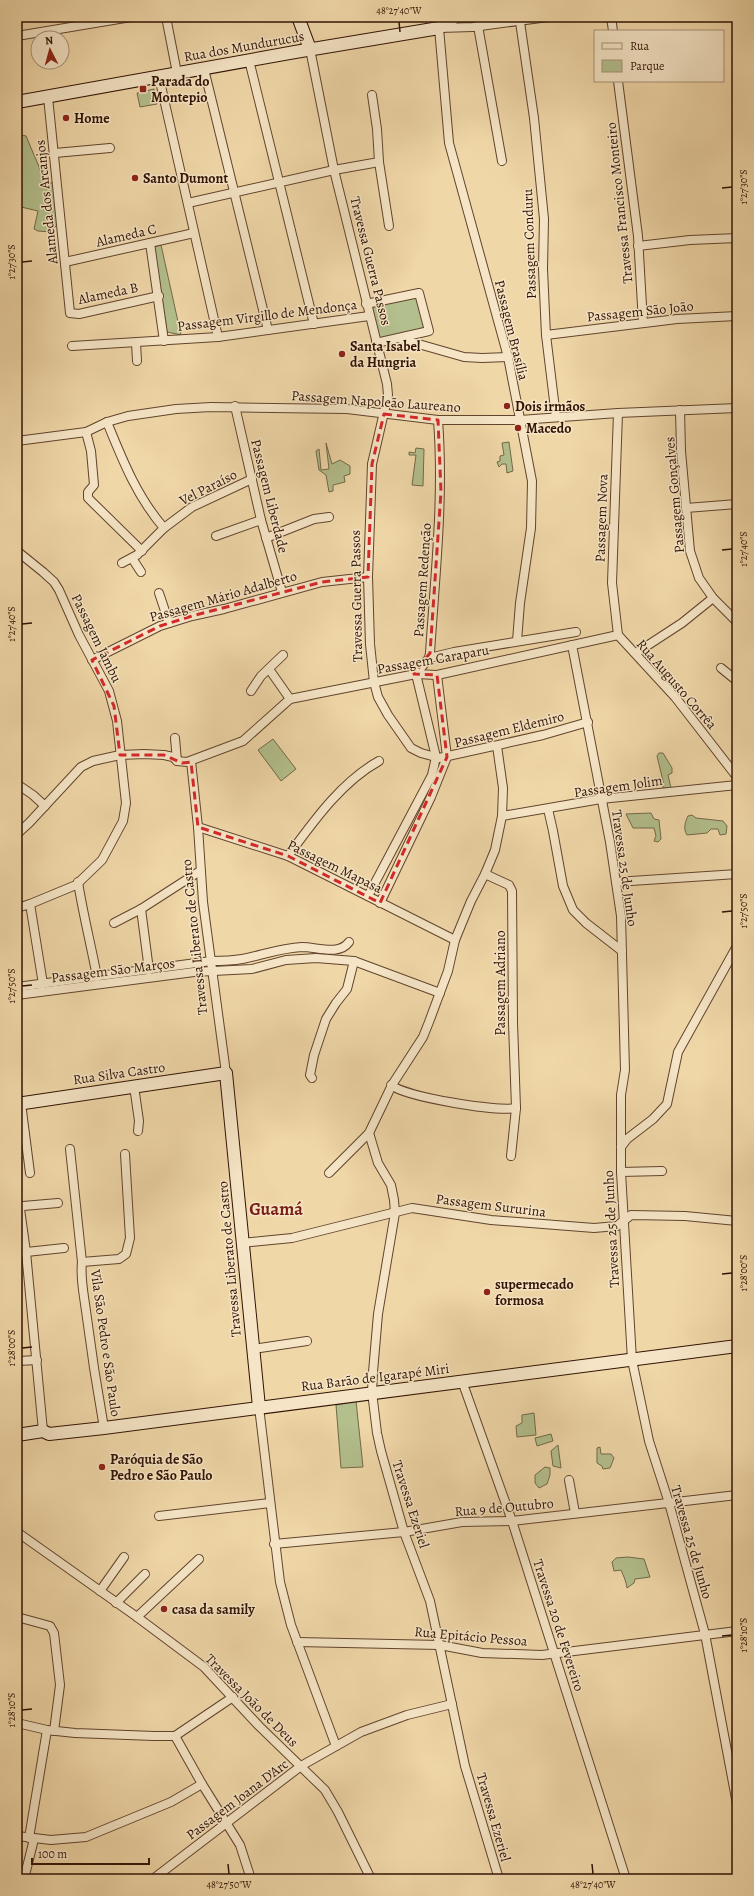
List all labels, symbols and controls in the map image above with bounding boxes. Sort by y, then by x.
text: 48°27'40"W [376,4,422,17]
street label: Rua dos Mundurucus [182,27,306,66]
north arrow [30,30,70,70]
legend [594,30,724,82]
text: N [44,33,54,48]
text: Rua [630,38,649,54]
text: Parque [630,58,665,74]
place label: Parada do Montepio [151,72,209,107]
marker: Parada do Montepio [138,84,148,94]
place label: Home [74,109,110,128]
marker: Home [61,113,71,123]
street label: Travessa Francisco Monteiro [602,121,637,285]
street label: Alameda dos Arcanjos [31,139,63,266]
place label: Santo Dumont [143,169,228,188]
text: 1°27'30"S [737,170,750,204]
marker: Santo Dumont [130,173,140,183]
street label: Passagem Conduru [518,188,541,300]
street label: Travessa Guerra Passos [345,195,396,328]
street label: Alameda C [93,219,158,252]
text: 1°27'30"S [5,245,18,279]
street label: Alameda B [75,278,140,309]
street label: Passagem Brasília [490,278,533,383]
street label: Passagem Virgillo de Mendonça [176,295,358,336]
street label: Passagem São João [586,296,694,327]
place label: Santa Isabel da Hungria [350,337,421,372]
marker: Santa Isabel da Hungria [337,349,347,359]
street label: Passagem Napoleão Laureano [291,386,461,417]
place label: Dois irmãos [515,397,586,416]
marker: Dois irmãos [502,401,512,411]
place label: Macedo [526,419,571,438]
marker: Macedo [513,423,523,433]
street label: Passagem Gonçalves [660,436,689,554]
street label: Passagem Liberdade [246,437,293,555]
street label: Vel Paraíso [175,465,240,510]
street label: Passagem Nova [590,473,613,563]
street label: Passagem Redenção [409,522,436,638]
street label: Travessa Guerra Passos [346,530,367,662]
text: 1°27'40"S [737,531,750,567]
street label: Passagem Mário Adalberto [147,566,299,627]
street label: Passagem Jambu [67,591,126,686]
text: 1°27'40"S [5,606,18,642]
street label: Rua Augusto Corrêa [632,635,721,734]
street label: Passagem Caraparu [376,640,491,679]
street label: Passagem Eldemiro [452,707,566,752]
street label: Passagem Jolim [572,771,664,802]
street label: Travessa 25 de Junho [607,809,642,928]
street label: Passagem Mapasa [284,835,386,898]
street label: Travessa Liberato de Castro [177,858,212,1016]
text: 1°27'50"S [737,893,750,929]
street label: Passagem Adriano [491,930,510,1036]
street label: Passagem São Marços [50,953,176,988]
text: 1°27'50"S [5,968,18,1004]
street label: Rua Silva Castro [72,1058,166,1089]
street label: Travessa 25 de Junho [599,1170,624,1288]
street label: Travessa Liberato de Castro [213,1180,246,1338]
street label: Passagem Sururina [435,1189,548,1222]
district label: Guamá [249,1197,303,1221]
text: 1°28'00"S [737,1255,750,1291]
street label: Vila São Pedro e São Paulo [86,1267,125,1418]
place label: supermecado formosa [495,1275,574,1310]
marker: supermecado formosa [482,1287,492,1297]
text: 1°28'00"S [5,1330,18,1366]
street label: Rua Barão de Igarapé Miri [300,1359,450,1396]
place label: Paróquia de São Pedro e São Paulo [110,1450,213,1485]
street label: Travessa Ezeriel [387,1458,434,1551]
marker: Paróquia de São Pedro e São Paulo [97,1462,107,1472]
street label: Travessa 25 de Junho [666,1483,717,1601]
street label: Rua 9 de Outubro [454,1494,554,1521]
street label: Travessa 20 de Fevereiro [528,1557,589,1694]
place label: casa da samily [172,1600,255,1619]
marker: casa da samily [159,1604,169,1614]
text: 1°28'10"S [737,1618,750,1652]
street label: Rua Epitácio Pessoa [414,1622,529,1651]
street label: Travessa João de Deus [201,1650,302,1751]
text: 1°28'10"S [5,1693,18,1727]
street label: Passagem Joana D’Arc [182,1755,292,1844]
street label: Travessa Ezeriel [472,1771,515,1864]
scale bar [32,1840,149,1866]
text: 100 m [38,1846,67,1862]
text: 48°27'50"W [206,1878,252,1891]
text: 48°27'40"W [570,1878,616,1891]

